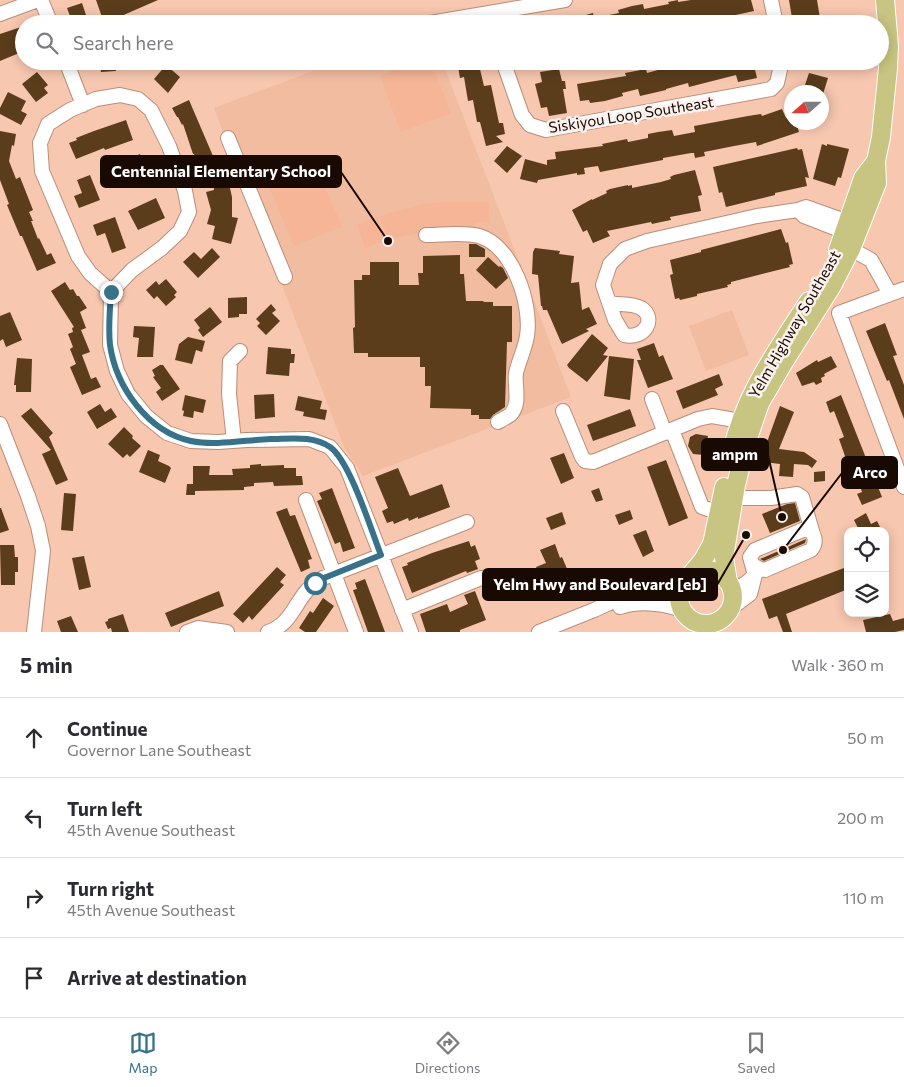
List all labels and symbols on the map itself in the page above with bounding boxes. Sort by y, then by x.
north arrow [784,85,829,130]
street label: Siskiyou Loop Southeast [547,92,715,136]
callout: Centennial Elementary School [101,156,341,187]
text: Centennial Elementary School [111,161,331,180]
street label: Yelm Highway Southeast [744,247,844,401]
route end [100,281,123,304]
callout: ampm [702,439,768,470]
text: ampm [712,444,758,463]
callout: Arco [842,457,897,488]
text: Arco [852,462,888,481]
callout: Yelm Hwy and Boulevard [eb] [483,569,717,600]
route start [304,572,327,595]
text: Yelm Hwy and Boulevard [eb] [493,574,707,593]

